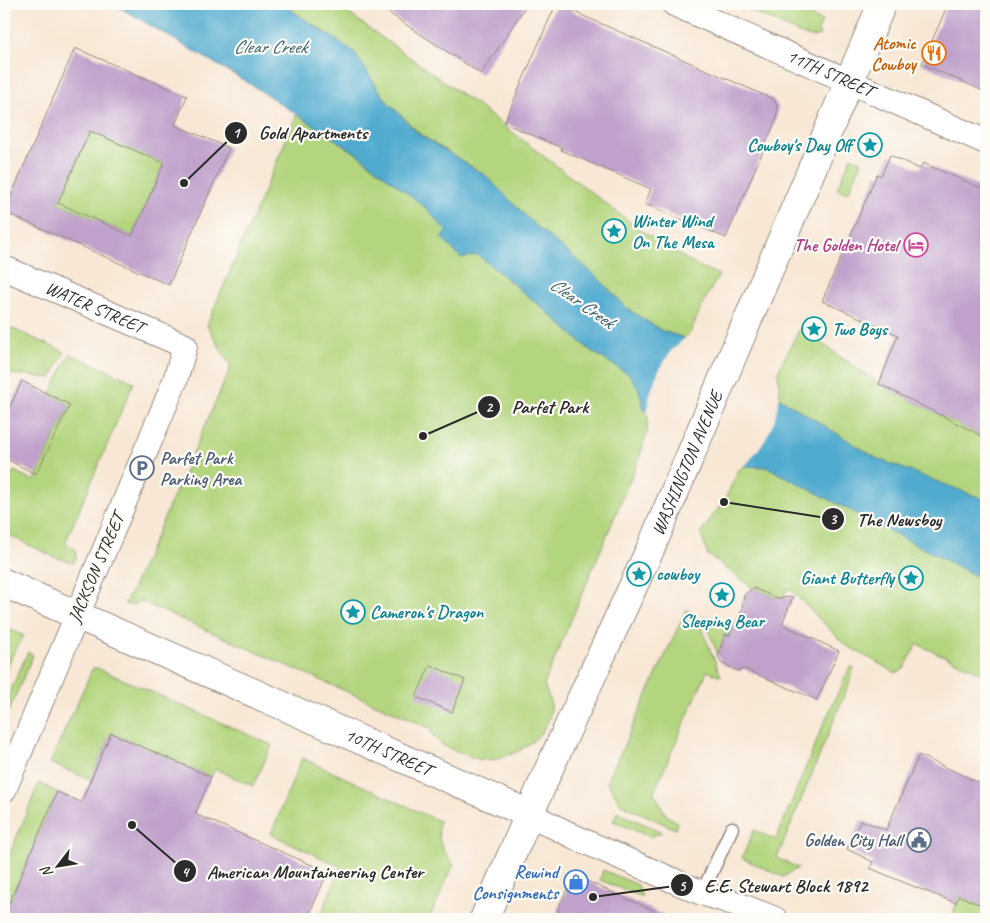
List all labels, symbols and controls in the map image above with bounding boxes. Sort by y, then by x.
place label: Atomic Cowboy [871,32,918,75]
water label: Clear Creek [234,35,309,59]
restaurant icon: Atomic Cowboy [921,40,947,66]
street label: 11TH STREET [784,44,881,104]
callout: Gold Apartments [223,116,377,150]
text: Gold Apartments [259,121,370,145]
text: 1 [233,124,242,143]
place icon: Cowboy's Day Off [857,132,883,158]
place label: Cowboy's Day Off [747,134,856,156]
place label: Winter Wind On The Mesa [632,210,716,253]
place icon: Winter Wind On The Mesa [601,218,627,244]
hotel icon: The Golden Hotel [903,232,929,258]
place label: The Golden Hotel [794,234,902,256]
water label: Clear Creek [545,272,621,335]
street label: WATER STREET [42,276,151,340]
place icon: Two Boys [801,316,827,342]
place label: Two Boys [832,318,889,340]
street label: WASHINGTON AVENUE [647,386,728,539]
callout: Parfet Park [477,390,599,424]
text: Parfet Park [512,395,590,419]
text: 2 [486,398,494,417]
place label: Parfet Park Parking Area [160,447,243,490]
parking icon: Parfet Park Parking Area [129,455,155,481]
callout: The Newsboy [821,502,951,536]
street label: JACKSON STREET [63,506,131,627]
text: The Newsboy [857,508,943,532]
text: 3 [830,510,838,529]
place icon: cowboy [626,561,652,587]
place label: cowboy [656,563,701,585]
place icon: Giant Butterfly [898,565,924,591]
place label: Giant Butterfly [801,567,896,589]
place icon: Sleeping Bear [709,582,735,608]
place icon: Cameron's Dragon [340,599,366,625]
place label: Cameron's Dragon [370,601,484,623]
place label: Sleeping Bear [680,610,766,632]
street label: 10TH STREET [342,724,439,783]
public building icon: Golden City Hall [906,827,932,853]
place label: Golden City Hall [804,829,906,851]
north arrow [32,840,82,890]
callout: American Mountaineering Center [172,854,434,888]
text: American Mountaineering Center [207,860,425,884]
place label: Rewind Consignments [472,861,561,904]
text: N [37,862,57,881]
text: 4 [182,863,191,882]
callout: E.E. Stewart Block 1892 [670,868,878,902]
shop icon: Rewind Consignments [563,869,589,895]
text: E.E. Stewart Block 1892 [704,874,870,898]
text: 5 [679,877,687,896]

